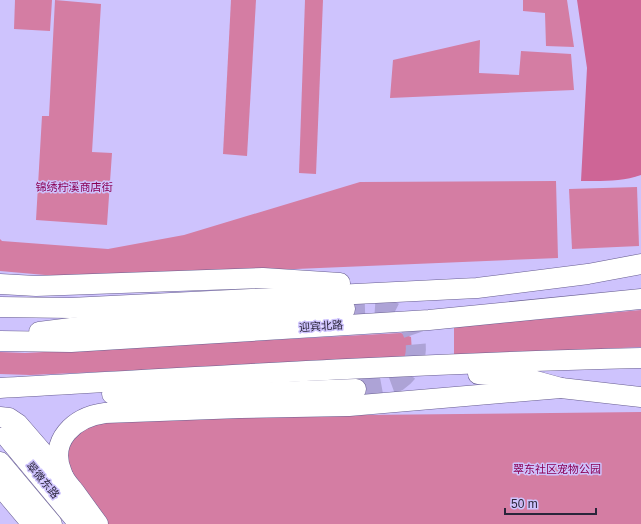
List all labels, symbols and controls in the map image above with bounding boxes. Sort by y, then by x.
park label: 锦绣柠溪商店街 [36,181,113,193]
street label: 迎宾北路 [299,318,343,334]
street label: 翠微东路 [24,459,62,501]
park label: 翠东社区宠物公园 [513,463,601,475]
scale bar [505,490,596,516]
text: 50 m [511,497,538,511]

